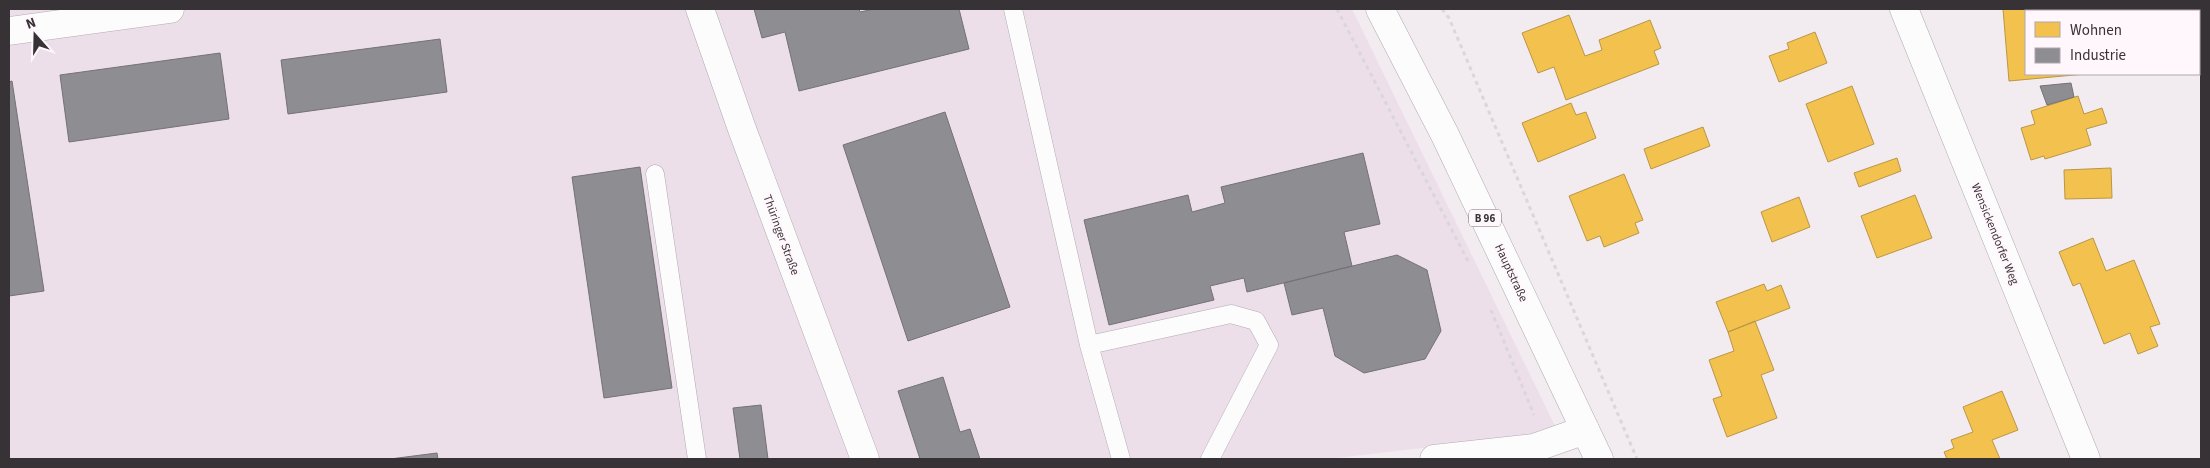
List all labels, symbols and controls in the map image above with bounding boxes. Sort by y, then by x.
north arrow [10,10,60,60]
legend [2025,10,2200,75]
text: N [23,13,39,35]
text: Wohnen [2070,20,2122,41]
text: Industrie [2070,45,2126,66]
street label: Wensickendorfer Weg [1967,181,2023,287]
street label: Thüringer Straße [759,192,803,278]
road number: B 96 [1469,210,1501,227]
street label: Hauptstraße [1490,241,1532,305]

